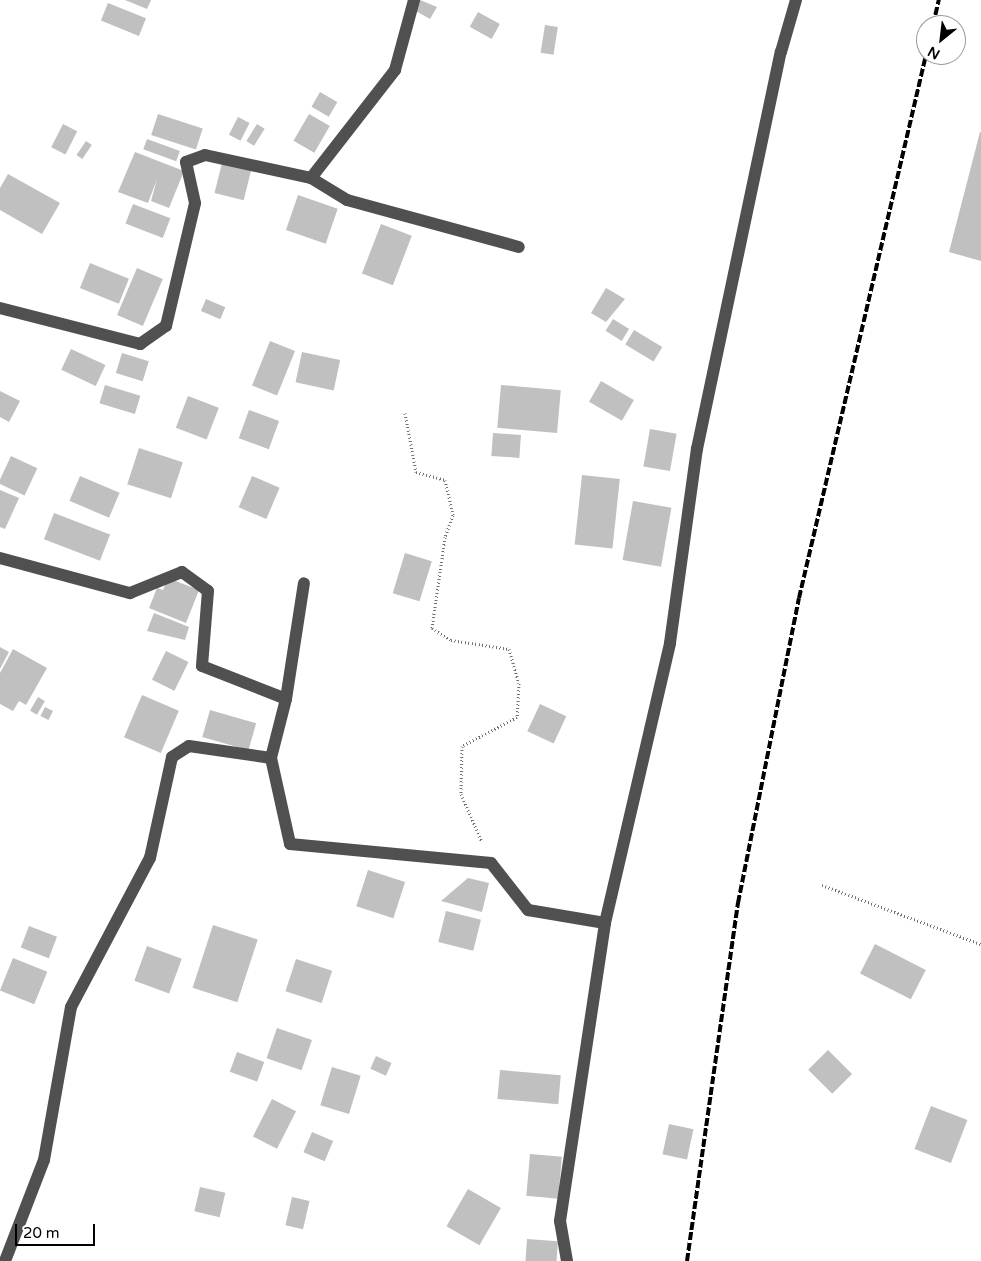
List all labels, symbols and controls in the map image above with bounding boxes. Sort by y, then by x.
north arrow [916,15,966,65]
text: N [925,43,943,63]
scale bar [18,1214,98,1246]
text: 20 m [23,1224,60,1242]

